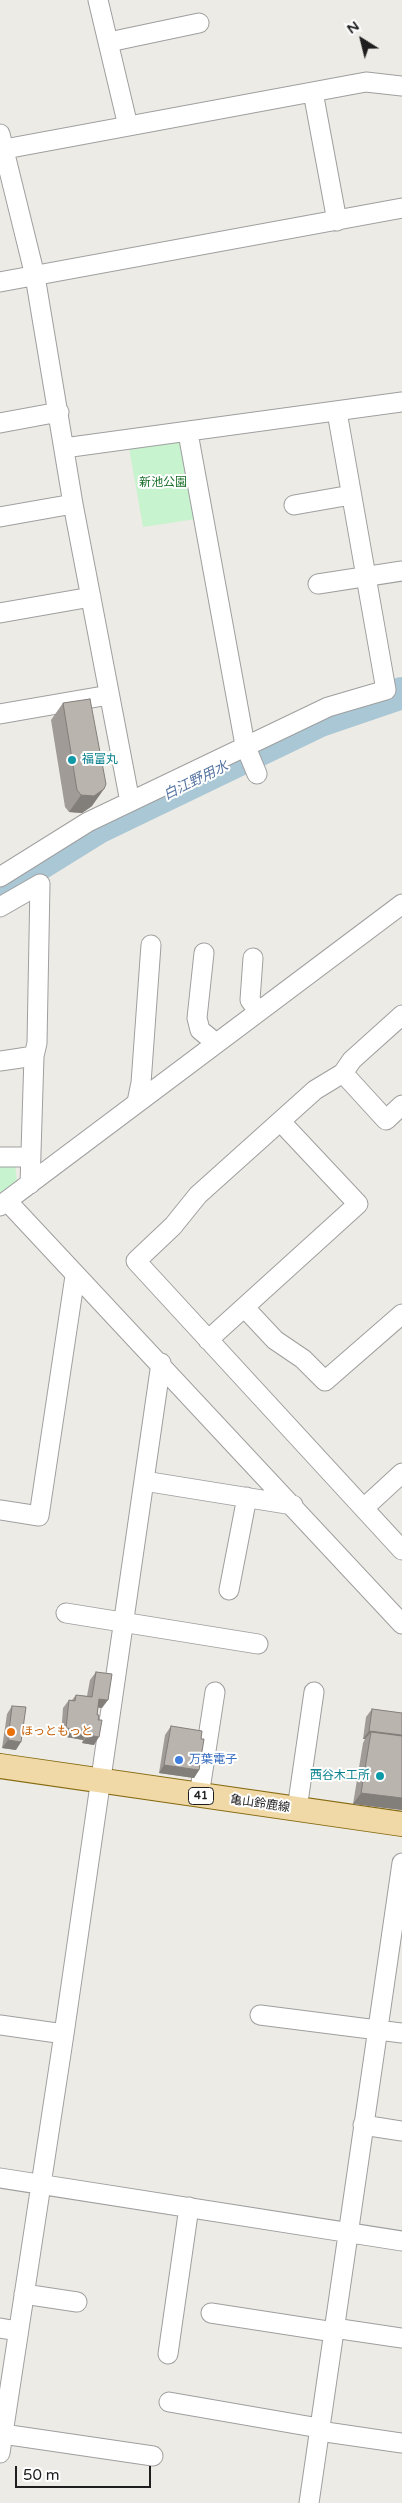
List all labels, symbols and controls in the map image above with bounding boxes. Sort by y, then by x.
north arrow [337,15,387,65]
text: N [343,17,362,38]
park label: 新池公園 [139,476,187,490]
place label: 福富丸 [82,753,118,767]
marker: 福富丸 [66,754,78,766]
water label: 白江野用水 [161,758,231,804]
place label: ほっともっと [21,1725,93,1739]
marker: ほっともっと [5,1726,17,1738]
place label: 万葉電子 [189,1753,237,1767]
marker: 万葉電子 [173,1754,185,1766]
place label: 西谷木工所 [310,1769,370,1783]
marker: 西谷木工所 [374,1770,386,1782]
road number: 41 [188,1788,214,1804]
street label: 亀山鈴鹿線 [229,1793,291,1815]
scale bar [18,2456,154,2488]
text: 50 m [23,2466,60,2484]

